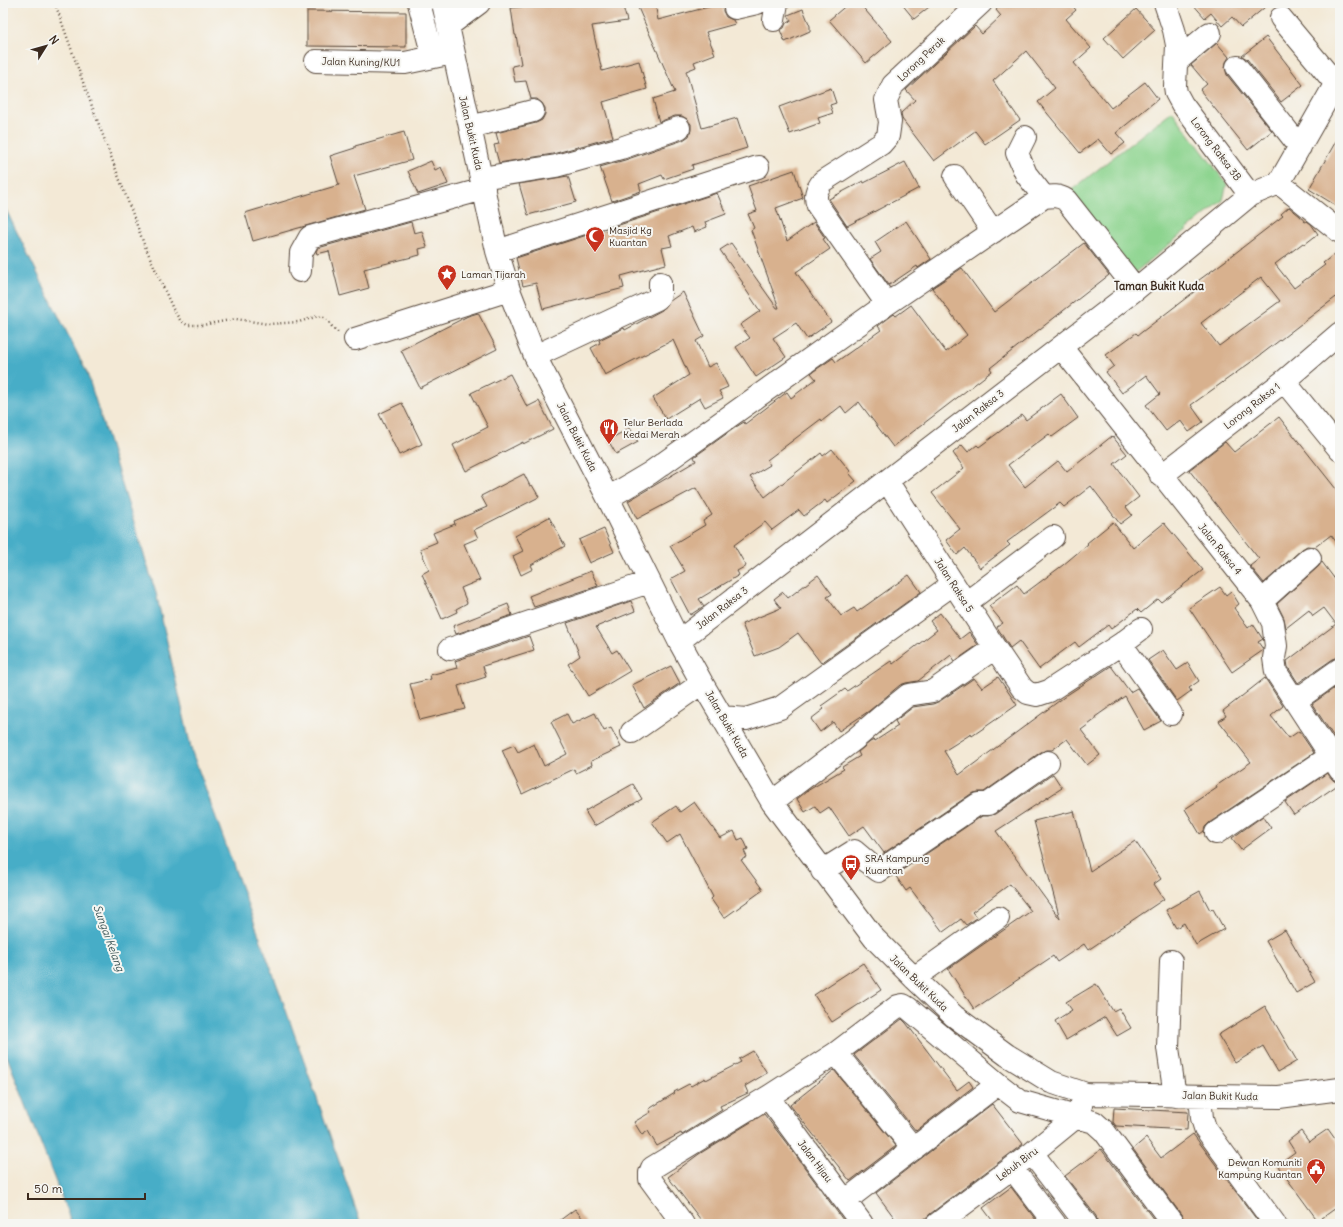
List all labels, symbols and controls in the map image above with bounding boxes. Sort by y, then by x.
north arrow [26,26,66,66]
text: N [46,33,62,47]
street label: Lorong Perak [895,34,947,84]
street label: Jalan Kuning/KU1 [322,55,400,69]
street label: Jalan Bukit Kuda [456,95,486,172]
street label: Lorong Raksa 3B [1188,115,1244,184]
place label: Masjid Kg Kuantan [609,224,652,249]
mosque icon: Masjid Kg Kuantan [584,225,606,253]
place icon: Laman Tijarah [436,263,458,291]
place label: Laman Tijarah [461,268,526,281]
district label: Taman Bukit Kuda [1114,279,1205,293]
street label: Lorong Raksa 1 [1221,380,1283,432]
street label: Jalan Raksa 3 [949,386,1007,435]
street label: Jalan Bukit Kuda [554,400,600,474]
place label: Telur Berlada Kedai Merah [623,416,683,441]
restaurant icon: Telur Berlada Kedai Merah [598,417,620,445]
street label: Jalan Raksa 4 [1195,521,1245,578]
street label: Jalan Raksa 5 [932,555,977,615]
street label: Jalan Raksa 3 [693,583,751,632]
street label: Jalan Bukit Kuda [702,688,752,760]
place label: SRA Kampung Kuantan [865,852,929,877]
bus stop icon: SRA Kampung Kuantan [840,853,862,881]
water label: Sungai Kelang [90,903,128,974]
street label: Jalan Bukit Kuda [887,952,951,1014]
street label: Jalan Bukit Kuda [1182,1089,1258,1103]
street label: Jalan Hijau [795,1137,835,1185]
street label: Lebuh Biru [994,1144,1040,1184]
place label: Dewan Komuniti Kampung Kuantan [1218,1156,1302,1181]
public building icon: Dewan Komuniti Kampung Kuantan [1305,1157,1327,1185]
scale bar [28,1175,145,1201]
text: 50 m [34,1181,63,1196]

